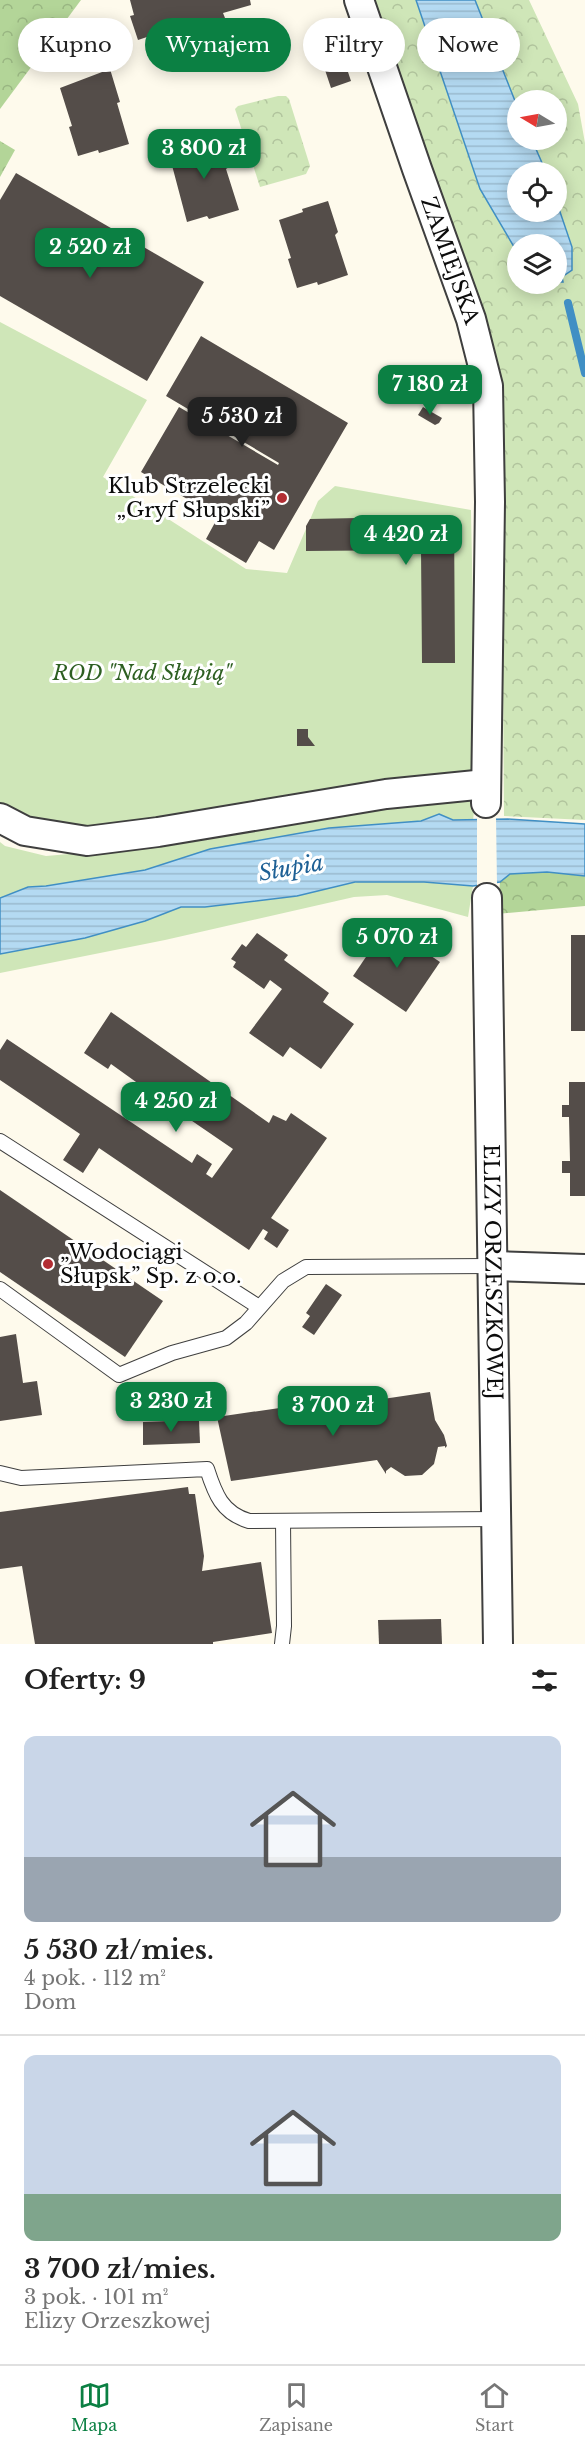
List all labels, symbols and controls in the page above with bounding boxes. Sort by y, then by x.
chip: Kupno [18,18,133,72]
chip: Wynajem [145,18,291,72]
chip: Filtry [303,18,405,72]
chip: Nowe [417,18,520,72]
north arrow [507,90,567,150]
map controls [507,90,567,294]
pin: 3 800 zł [142,129,266,180]
text: 3 800 zł [162,136,246,160]
button: locate [507,162,567,222]
street label: ZAMIEJSKA [415,193,485,329]
pin: 2 520 zł [28,228,152,279]
button: layers [507,234,567,294]
text: 2 520 zł [49,235,131,259]
pin: 7 180 zł [368,365,492,416]
text: 7 180 zł [392,372,468,396]
pin: 5 530 zł [180,397,304,448]
text: 5 530 zł [202,404,282,428]
place label: Klub Strzelecki „Gryf Słupski” [108,473,270,523]
marker: Klub Strzelecki „Gryf Słupski” [275,491,289,505]
pin: 4 420 zł [344,515,468,566]
text: 4 420 zł [364,522,448,546]
park label: ROD "Nad Słupią" [51,660,233,686]
water label: Słupia [256,849,326,887]
pin: 5 070 zł [335,918,459,969]
text: 5 070 zł [356,925,438,949]
pin: 4 250 zł [114,1082,238,1133]
text: 4 250 zł [135,1089,217,1113]
street label: ELIZY ORZESZKOWEJ [478,1144,507,1400]
place label: „Wodociągi Słupsk” Sp. z o.o. [60,1239,241,1289]
marker: „Wodociągi Słupsk” Sp. z o.o. [41,1257,55,1271]
pin: 3 230 zł [109,1382,233,1433]
pin: 3 700 zł [271,1386,395,1437]
text: 3 230 zł [130,1389,212,1413]
text: 3 700 zł [292,1393,374,1417]
text: Oferty: 9 [24,1664,146,1696]
icon: filters [528,1664,561,1697]
icon: home [239,1775,347,1883]
text: 5 530 zł/mies. [24,1934,214,1966]
text: 4 pok. · 112 m² [24,1966,166,1990]
text: Dom [24,1990,76,2014]
icon: home [239,2094,347,2202]
text: 3 700 zł/mies. [24,2253,216,2285]
text: 3 pok. · 101 m² [24,2285,169,2309]
text: Elizy Orzeszkowej [24,2309,211,2333]
tab: Mapa [71,2379,117,2435]
tab: Zapisane [259,2379,333,2435]
tab: Start [475,2379,514,2435]

